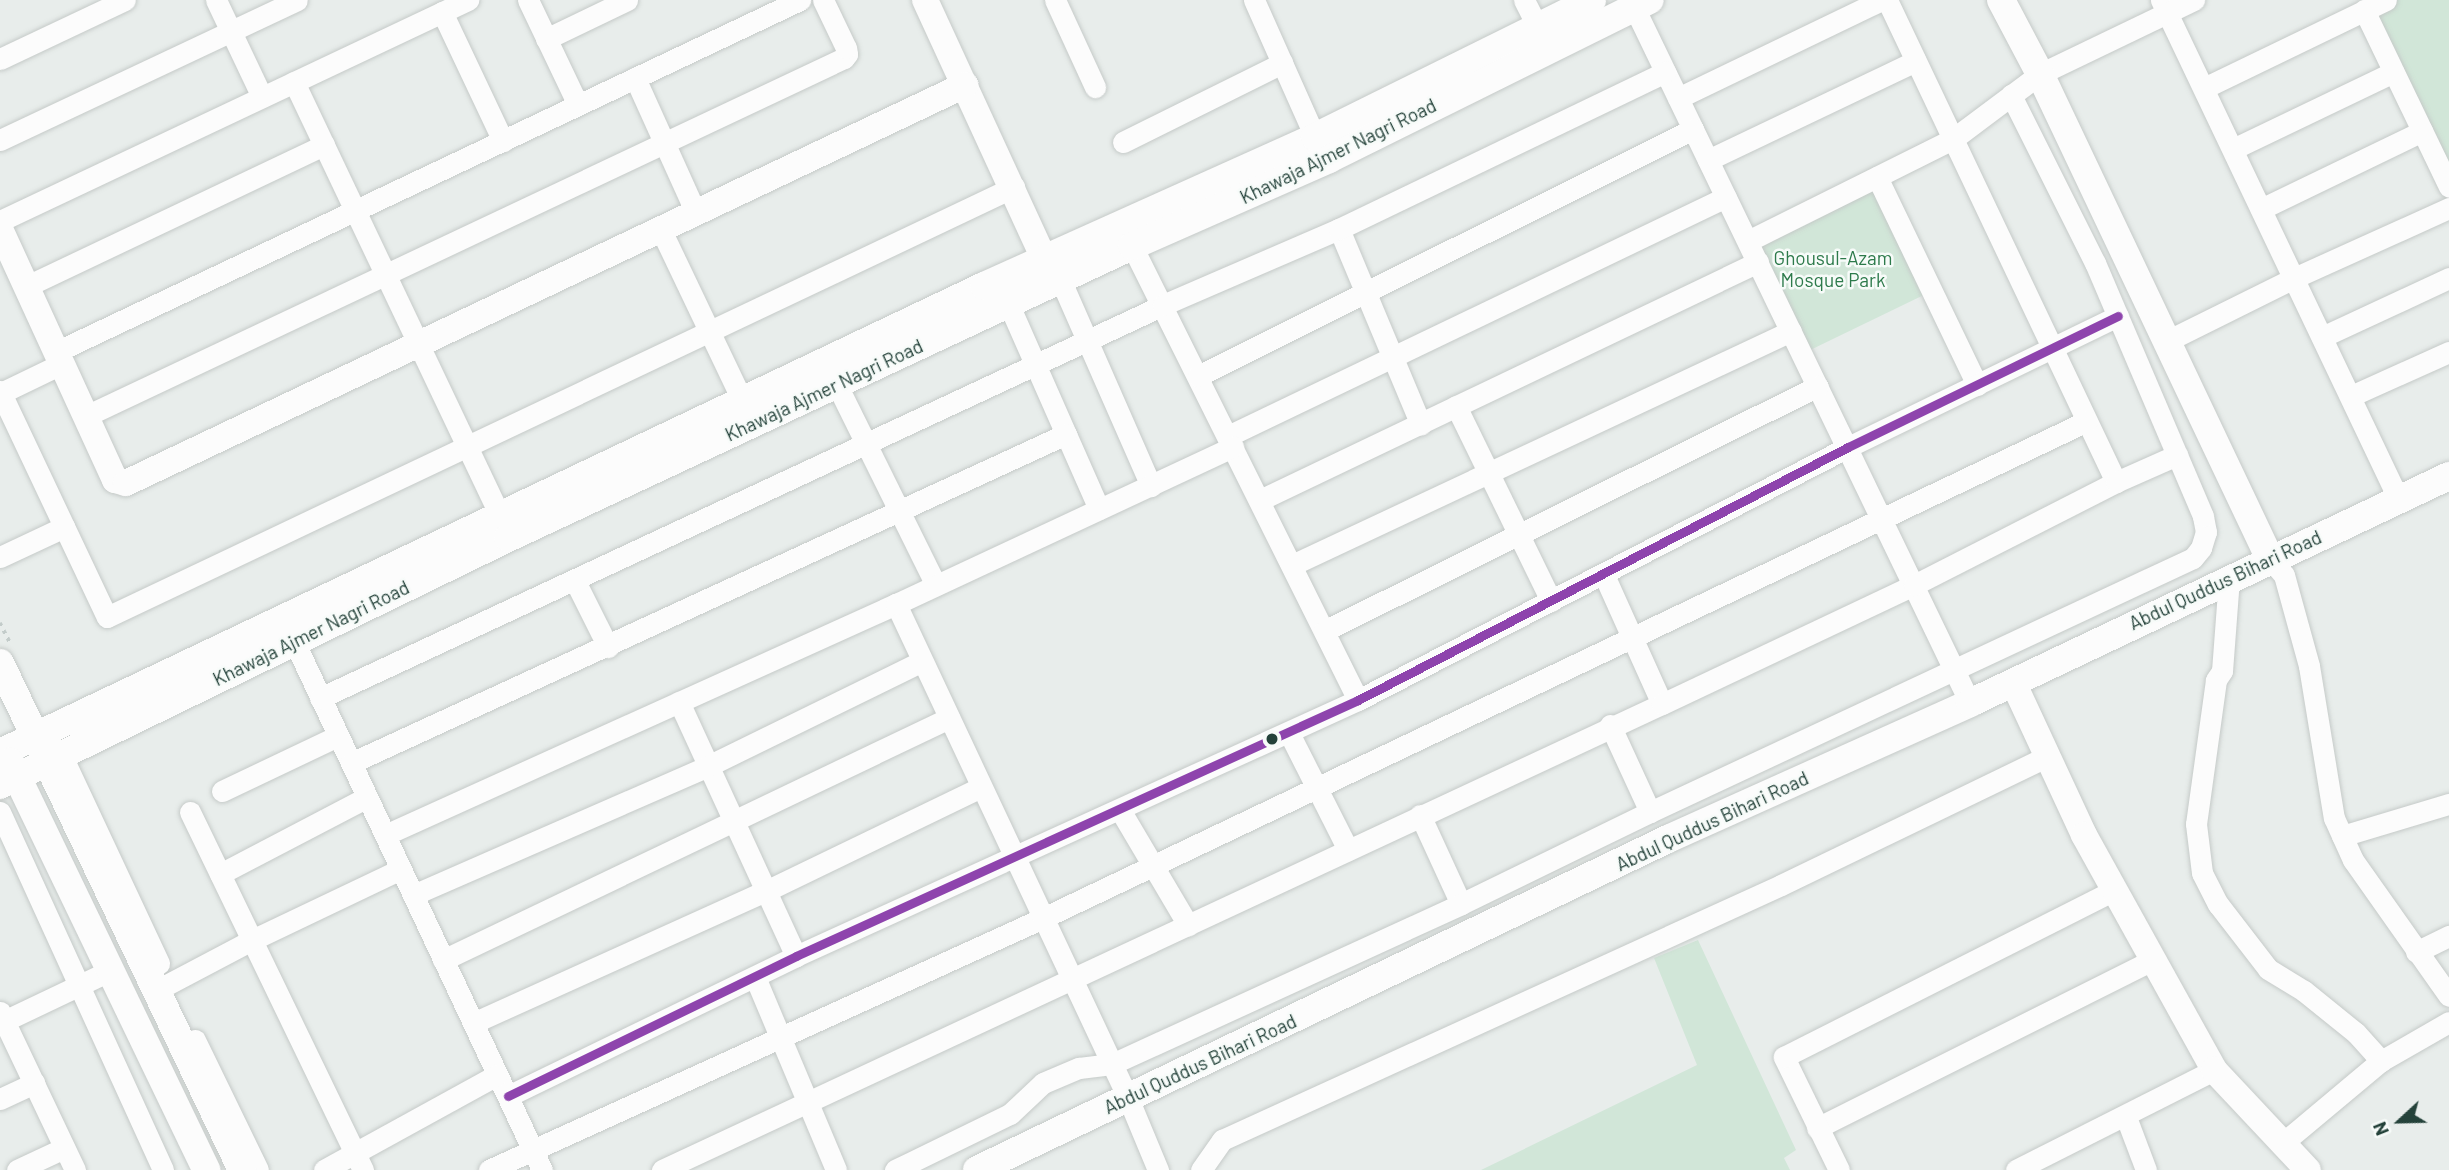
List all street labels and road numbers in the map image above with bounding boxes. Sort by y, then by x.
street label: Khawaja Ajmer Nagri Road [1236,93,1440,209]
street label: Khawaja Ajmer Nagri Road [721,334,927,446]
street label: Abdul Quddus Bihari Road [2125,525,2325,635]
street label: Khawaja Ajmer Nagri Road [209,575,413,691]
street label: Abdul Quddus Bihari Road [1612,766,1812,876]
street label: Abdul Quddus Bihari Road [1100,1009,1300,1119]

